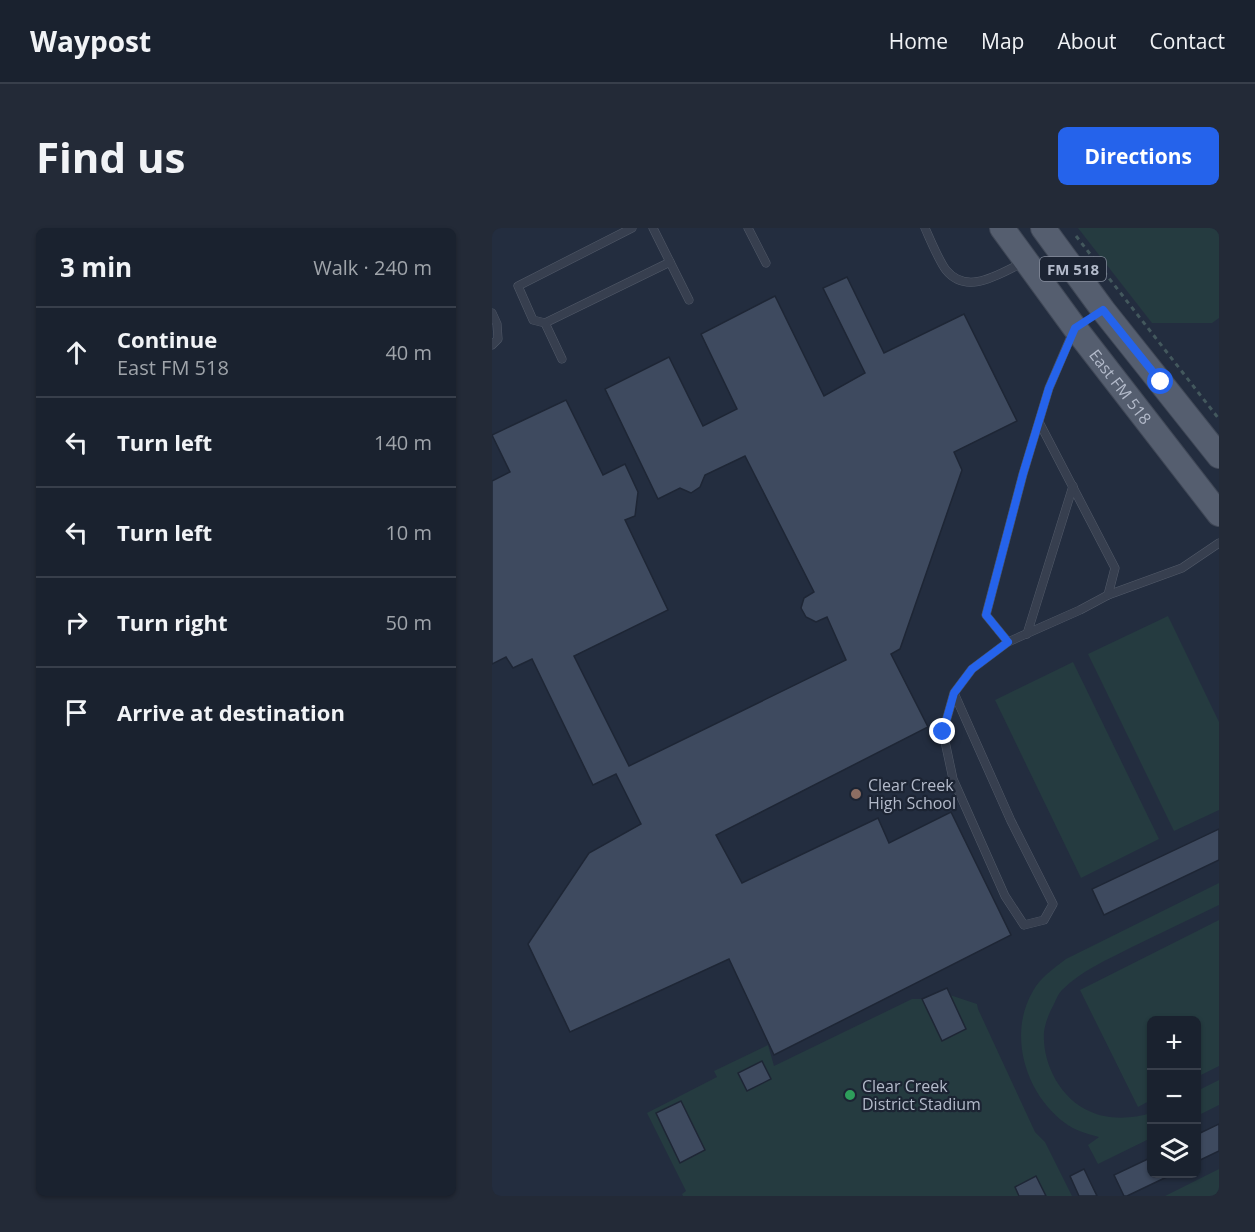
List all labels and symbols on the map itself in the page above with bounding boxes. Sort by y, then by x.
road number: FM 518 [1040,257,1106,281]
street label: East FM 518 [1084,345,1157,429]
route start [1147,368,1173,394]
route end [929,718,955,744]
place label: Clear Creek High School [868,774,956,814]
marker: Clear Creek High School [849,787,863,801]
place label: Clear Creek District Stadium [862,1075,981,1115]
marker: Clear Creek District Stadium [843,1088,857,1102]

